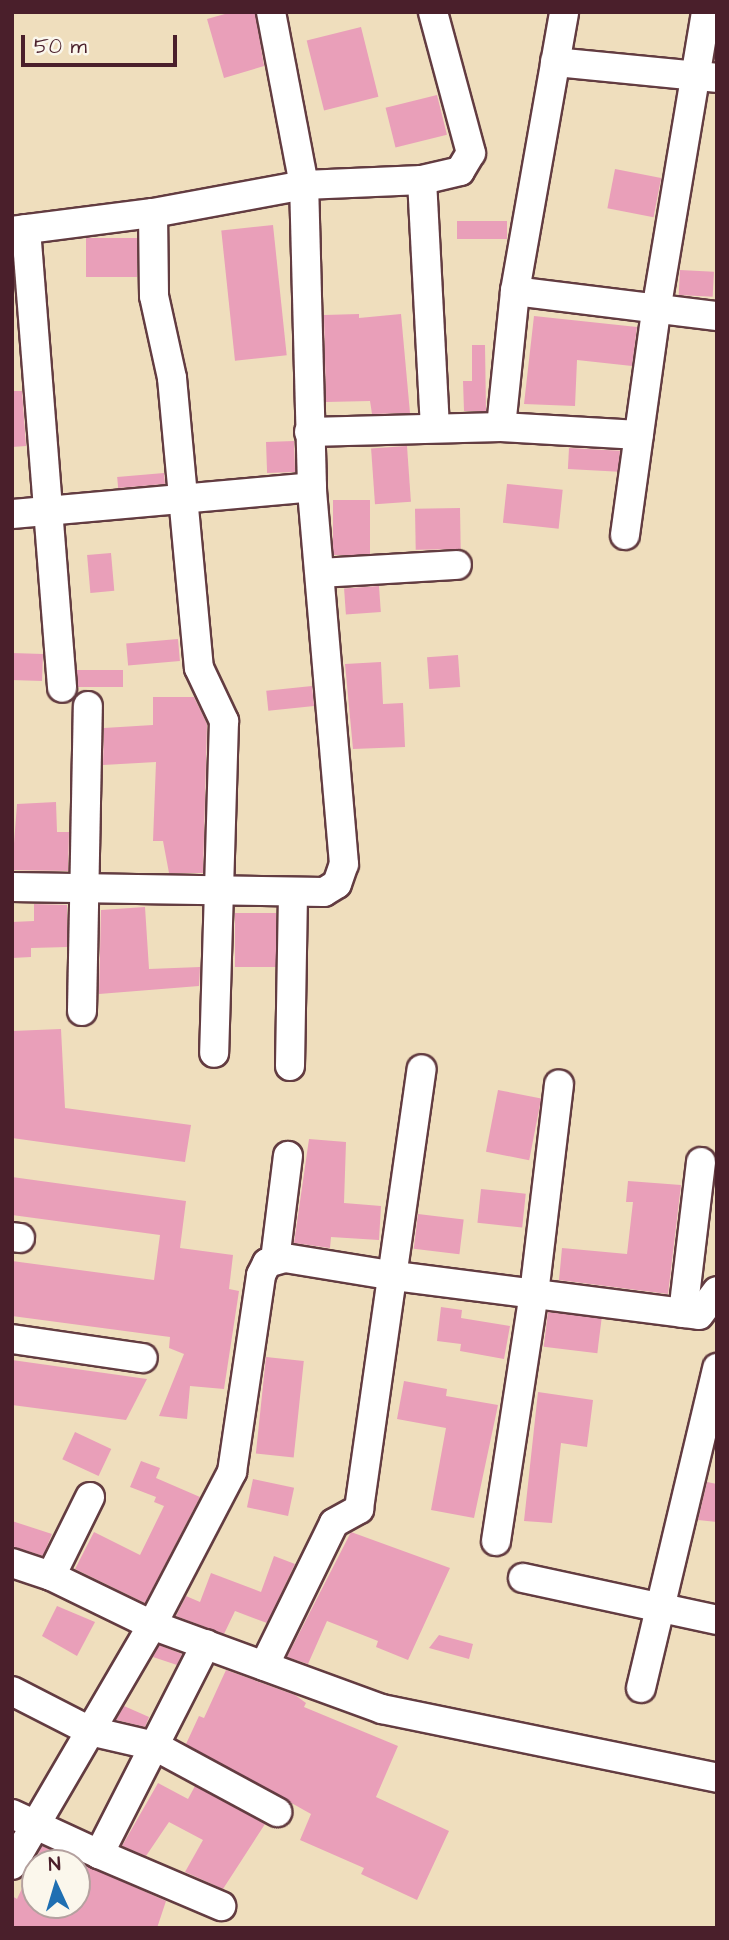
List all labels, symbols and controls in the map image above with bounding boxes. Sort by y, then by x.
scale bar [24,21,180,65]
text: 50 m [34,32,87,61]
north arrow [21,1849,91,1919]
text: N [48,1851,62,1878]

